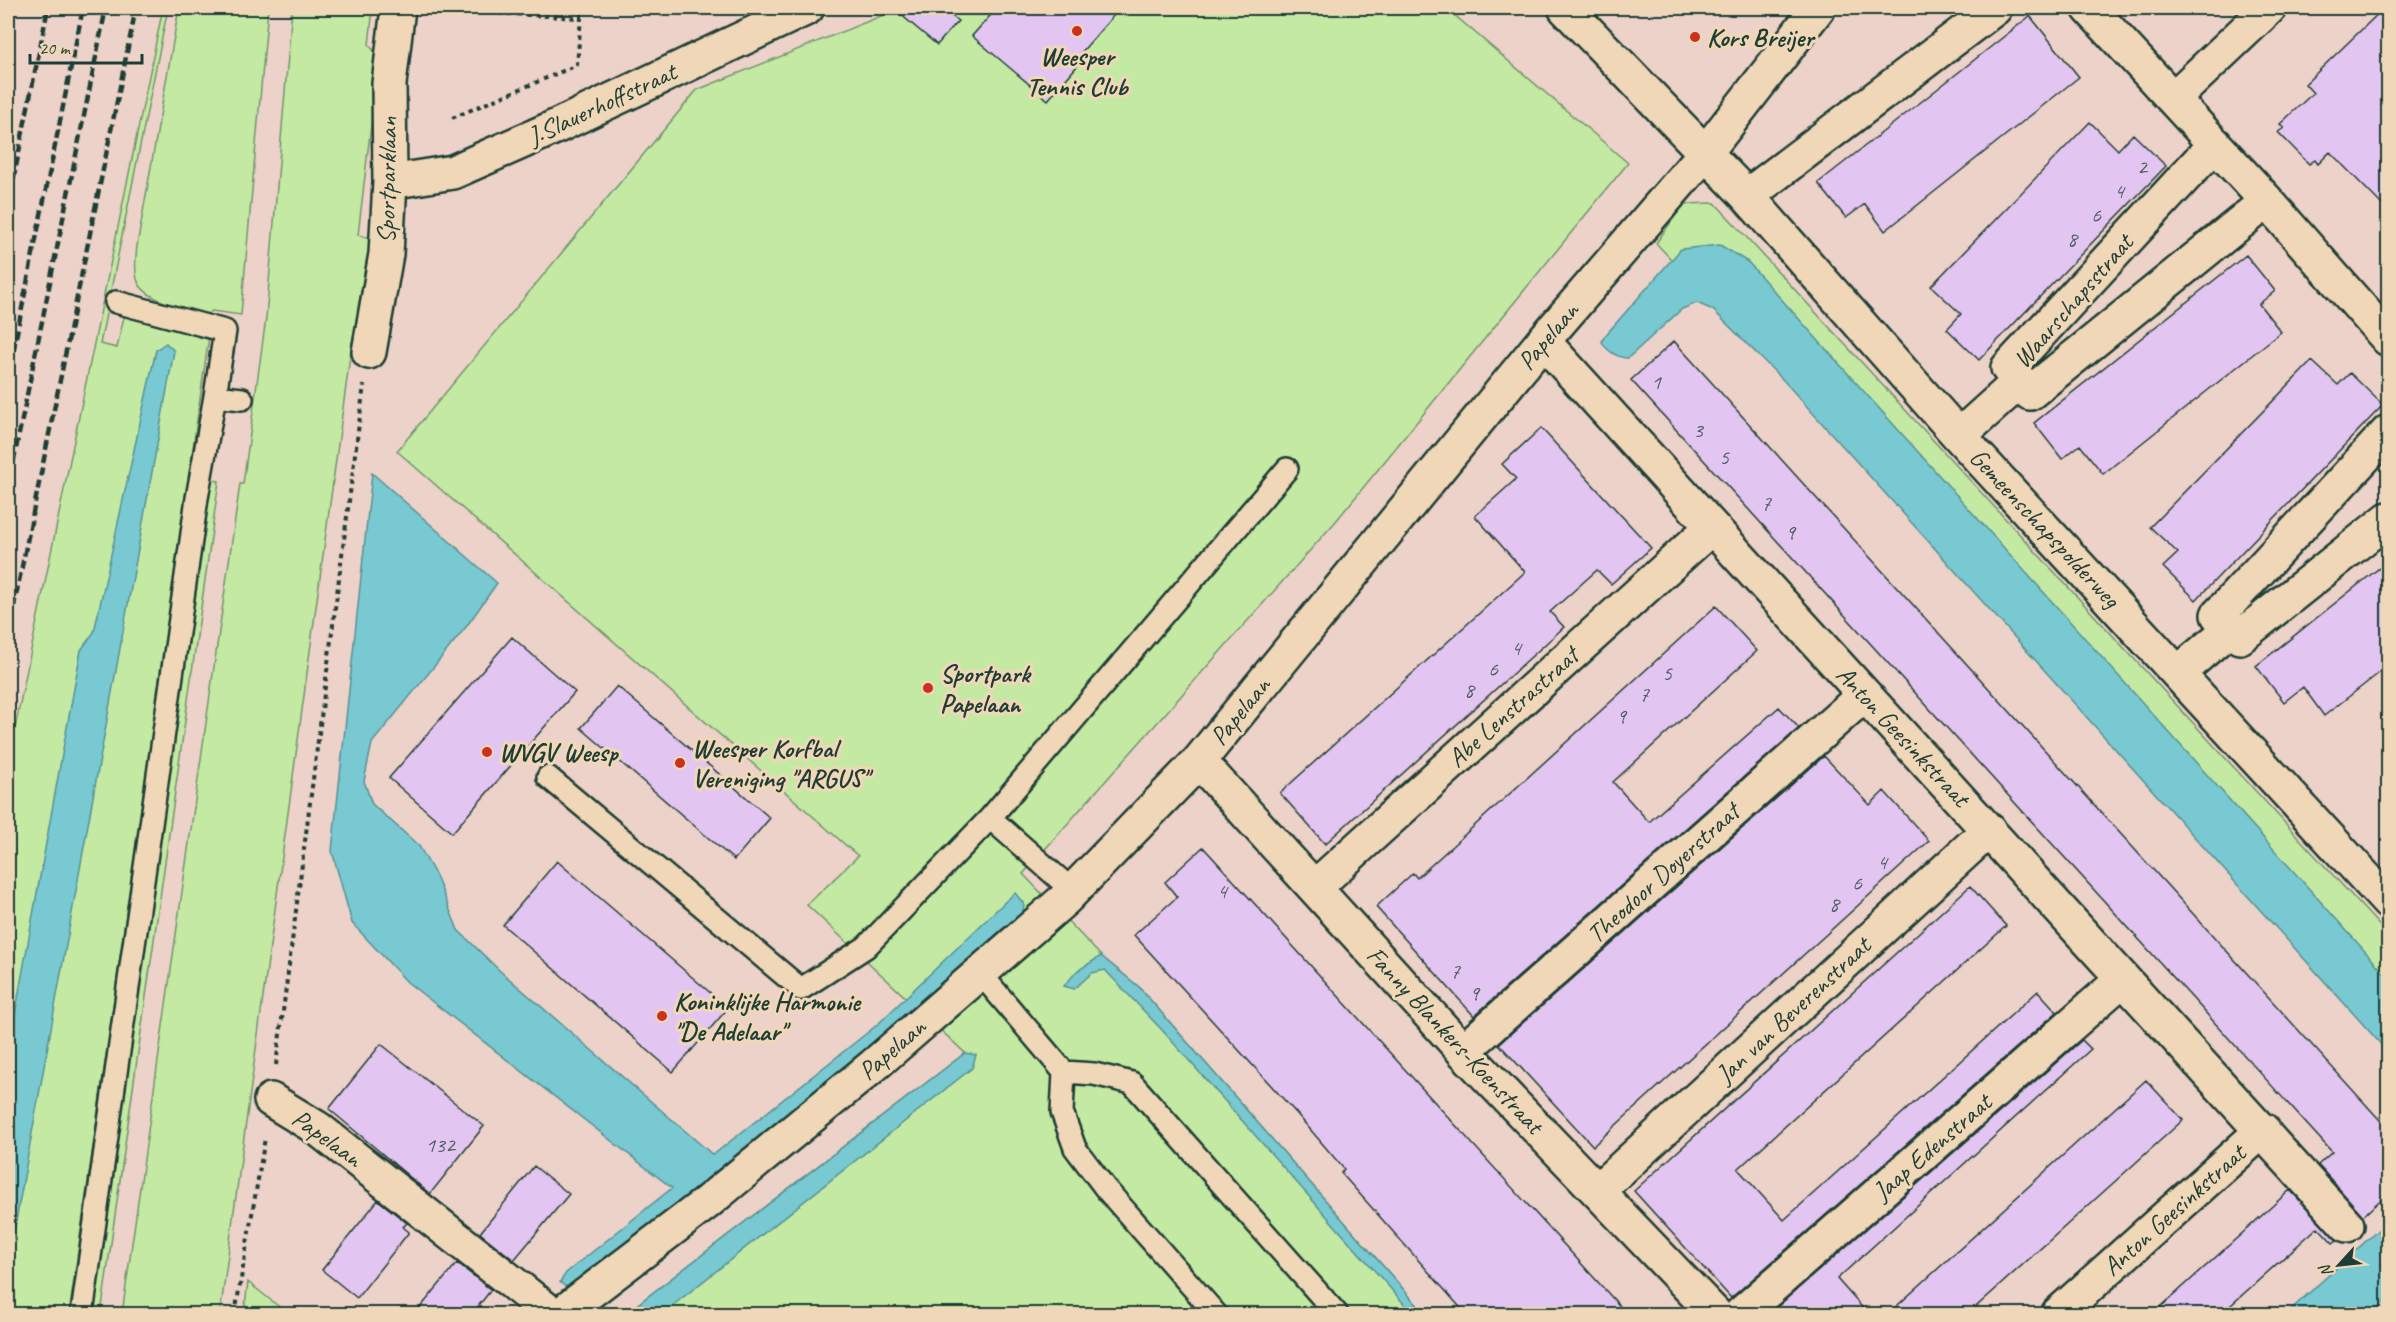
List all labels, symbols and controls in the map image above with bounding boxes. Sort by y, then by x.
place label: Kors Breijer [1707,21,1816,54]
marker: Weesper Tennis Club [1070,24,1084,38]
scale bar [30,27,142,65]
marker: Kors Breijer [1688,30,1702,44]
text: 20 m [39,37,72,59]
place label: Weesper Tennis Club [1027,40,1129,103]
street label: J.Slauerhoffstraat [521,54,684,154]
street label: Sportparklaan [369,116,405,244]
house number: 2 [2137,153,2149,181]
house number: 4 [2114,177,2126,205]
house number: 6 [2091,201,2102,229]
street label: Waarschapsstraat [2006,225,2142,375]
house number: 8 [2067,225,2079,253]
street label: Papelaan [1510,294,1587,377]
house number: 1 [1651,368,1662,396]
house number: 3 [1693,416,1705,444]
street label: Gemeenschapspolderweg [1962,441,2129,616]
house number: 5 [1719,443,1730,471]
house number: 7 [1761,489,1772,517]
house number: 9 [1785,518,1797,546]
house number: 4 [1511,634,1523,662]
street label: Abe Lenstrastraat [1441,637,1588,774]
house number: 6 [1488,655,1499,683]
place label: Sportpark Papelaan [940,657,1032,720]
street label: Anton Geesinkstraat [1829,658,1979,815]
house number: 5 [1662,659,1673,687]
street label: Papelaan [1202,669,1278,752]
house number: 8 [1464,676,1476,704]
house number: 7 [1639,680,1650,708]
marker: Sportpark Papelaan [921,681,935,695]
house number: 9 [1616,702,1628,730]
place label: Weesper Korfbal Vereniging "ARGUS" [692,732,874,795]
place label: WVGV Weesp [499,736,620,769]
marker: WVGV Weesp [480,745,494,759]
marker: Weesper Korfbal Vereniging "ARGUS" [673,756,687,770]
street label: Theodoor Doyerstraat [1580,793,1749,950]
house number: 4 [1877,848,1889,876]
house number: 6 [1852,869,1863,897]
house number: 4 [1217,877,1229,905]
house number: 8 [1829,890,1841,918]
street label: Jan van Beverenstraat [1707,928,1879,1092]
street label: Fanny Blankers-Koenstraat [1359,939,1552,1143]
house number: 7 [1450,957,1461,985]
house number: 9 [1469,979,1481,1007]
place label: Koninklijke Harmonie "De Adelaar" [674,985,862,1048]
marker: Koninklijke Harmonie "De Adelaar" [655,1009,669,1023]
street label: Papelaan [851,1010,934,1087]
street label: Jaap Edenstraat [1864,1085,2000,1209]
street label: Papelaan [285,1101,370,1175]
house number: 132 [425,1131,457,1159]
street label: Anton Geesinkstraat [2096,1135,2254,1283]
north arrow [2309,1235,2369,1295]
text: N [2314,1260,2338,1280]

